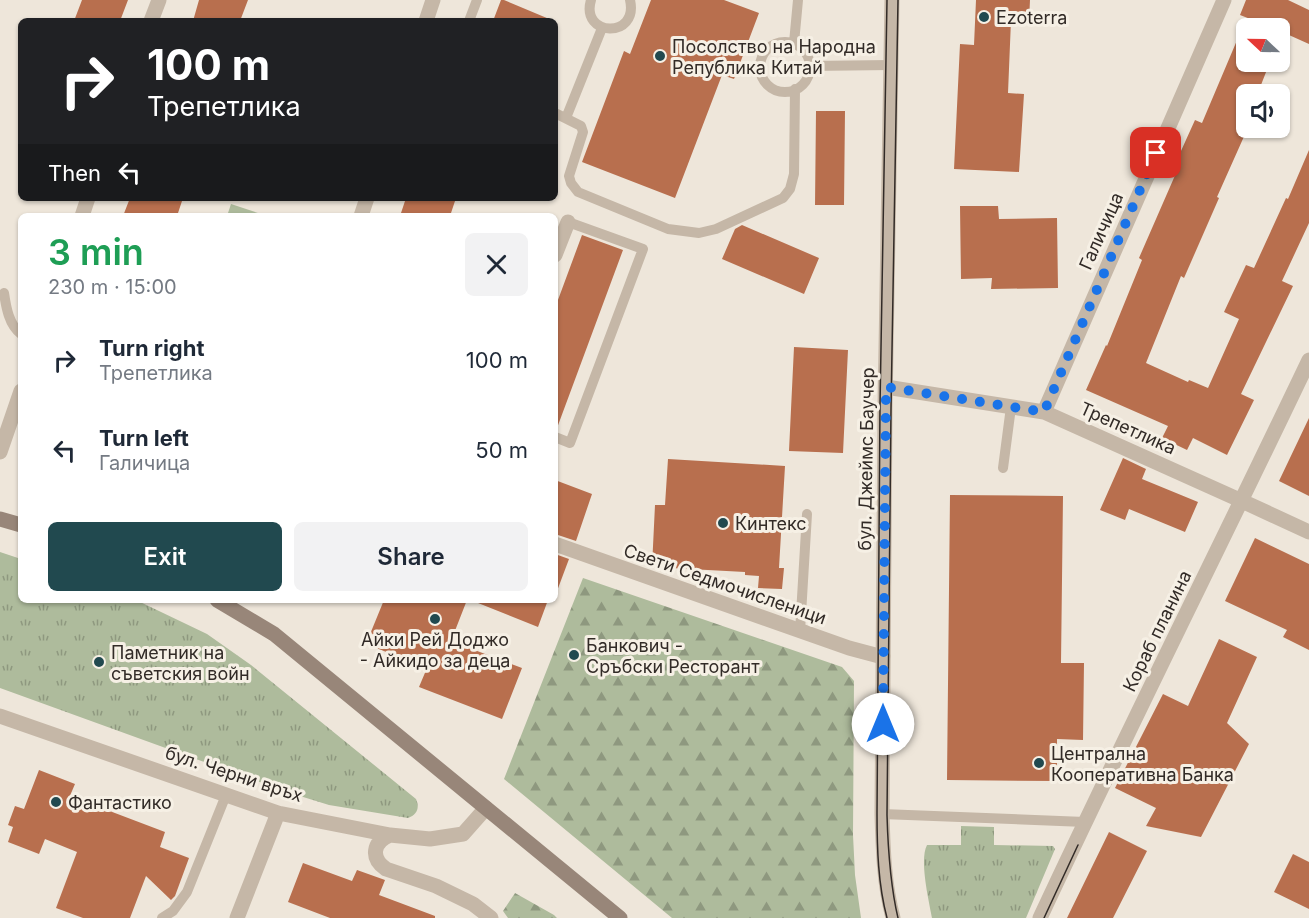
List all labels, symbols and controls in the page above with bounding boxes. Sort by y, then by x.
place label: Ezoterra [996,7,1067,28]
marker: Ezoterra [977,10,991,24]
north arrow [1236,18,1290,72]
map controls [1236,18,1290,138]
place label: Посолство на Народна Република Китай [672,36,876,78]
text: 100 m [147,39,270,90]
icon: right [48,42,126,120]
marker: Посолство на Народна Република Китай [653,49,667,63]
button: sound [1236,84,1290,138]
text: Трепетлика [147,90,301,123]
pin [1130,127,1181,178]
icon: arrive [1139,136,1172,169]
icon: left [113,156,146,189]
text: Then [48,160,101,186]
street label: Галичица [1075,189,1127,273]
text: 3 min [48,230,144,274]
button: close [465,233,528,296]
text: 230 m · 15:00 [48,275,177,299]
text: Turn right [99,335,205,361]
icon: right [48,344,81,377]
text: 100 m [466,347,528,373]
text: Трепетлика [99,361,213,385]
street label: бул. Джеймс Баучер [854,367,878,551]
street label: Трепетлика [1077,398,1179,458]
text: Turn left [99,425,189,451]
icon: left [48,434,81,467]
text: 50 m [475,437,528,463]
text: Галичица [99,451,190,475]
place label: Кинтекс [735,513,807,534]
marker: Кинтекс [716,516,730,530]
button: Exit [48,522,282,591]
button: Share [294,522,528,591]
street label: Свети Седмочисленици [621,539,829,629]
street label: Кораб планина [1119,567,1195,695]
marker: Айки Рей Доджо - Айкидо за деца [428,612,442,626]
place label: Айки Рей Доджо - Айкидо за деца [360,629,510,671]
place label: Банкович - Сръбски Ресторант [586,635,760,677]
place label: Паметник на съветския войн [111,642,250,684]
marker: Банкович - Сръбски Ресторант [567,648,581,662]
marker: Паметник на съветския войн [92,655,106,669]
position arrow [851,692,915,756]
street label: бул. Черни връх [163,742,306,806]
place label: Централна Кооперативна Банка [1051,743,1234,785]
marker: Централна Кооперативна Банка [1032,756,1046,770]
place label: Фантастико [68,792,172,813]
marker: Фантастико [49,795,63,809]

